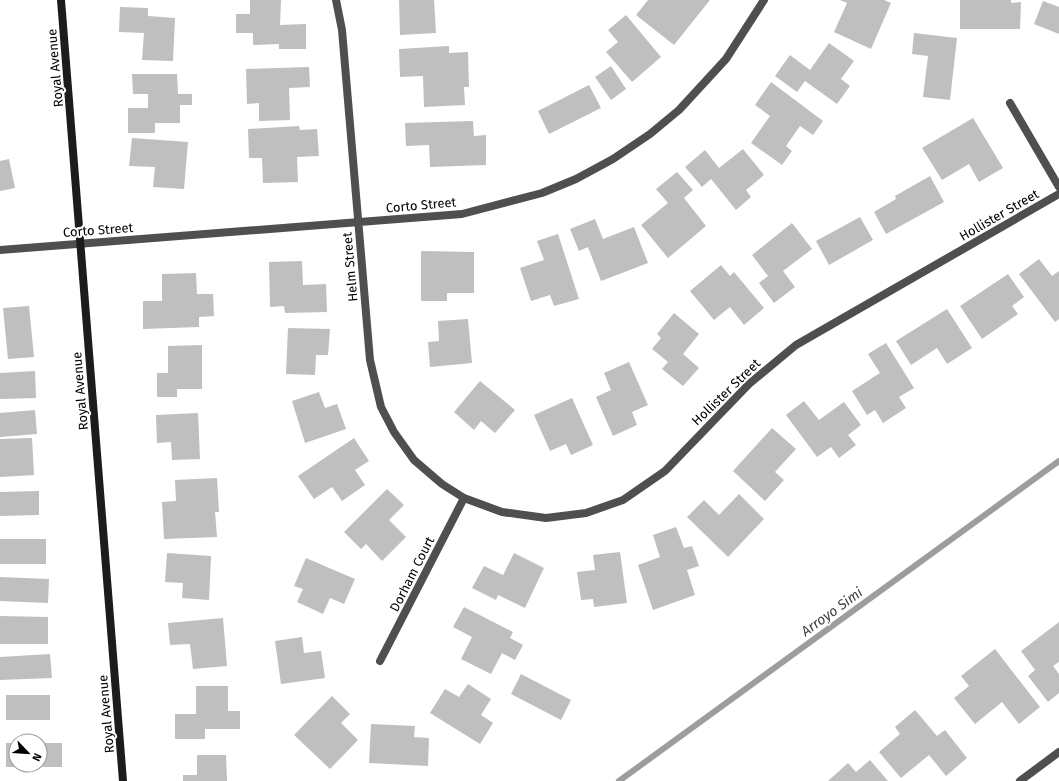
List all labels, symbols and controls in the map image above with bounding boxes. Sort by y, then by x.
street label: Royal Avenue [44,28,66,108]
street label: Hollister Street [957,186,1042,244]
street label: Corto Street [385,194,457,216]
street label: Corto Street [62,220,134,240]
street label: Helm Street [339,231,361,302]
street label: Royal Avenue [69,351,91,431]
street label: Hollister Street [689,355,763,428]
street label: Dorham Court [387,534,437,614]
water label: Arroyo Simi [797,584,866,641]
street label: Royal Avenue [95,674,117,754]
north arrow [8,733,48,773]
text: N [29,751,44,763]

